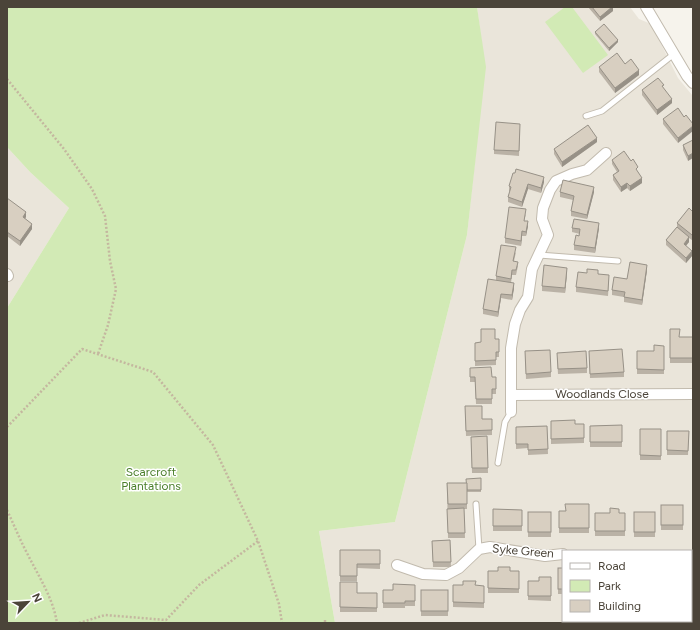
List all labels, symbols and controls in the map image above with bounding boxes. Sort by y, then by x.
street label: Woodlands Close [555,387,649,401]
park label: Scarcroft Plantations [121,465,181,493]
street label: Syke Green [492,541,555,561]
legend [562,550,692,622]
text: Road [598,559,626,573]
text: Park [598,579,621,593]
north arrow [8,582,48,622]
text: N [29,591,44,605]
text: Building [598,599,641,613]

